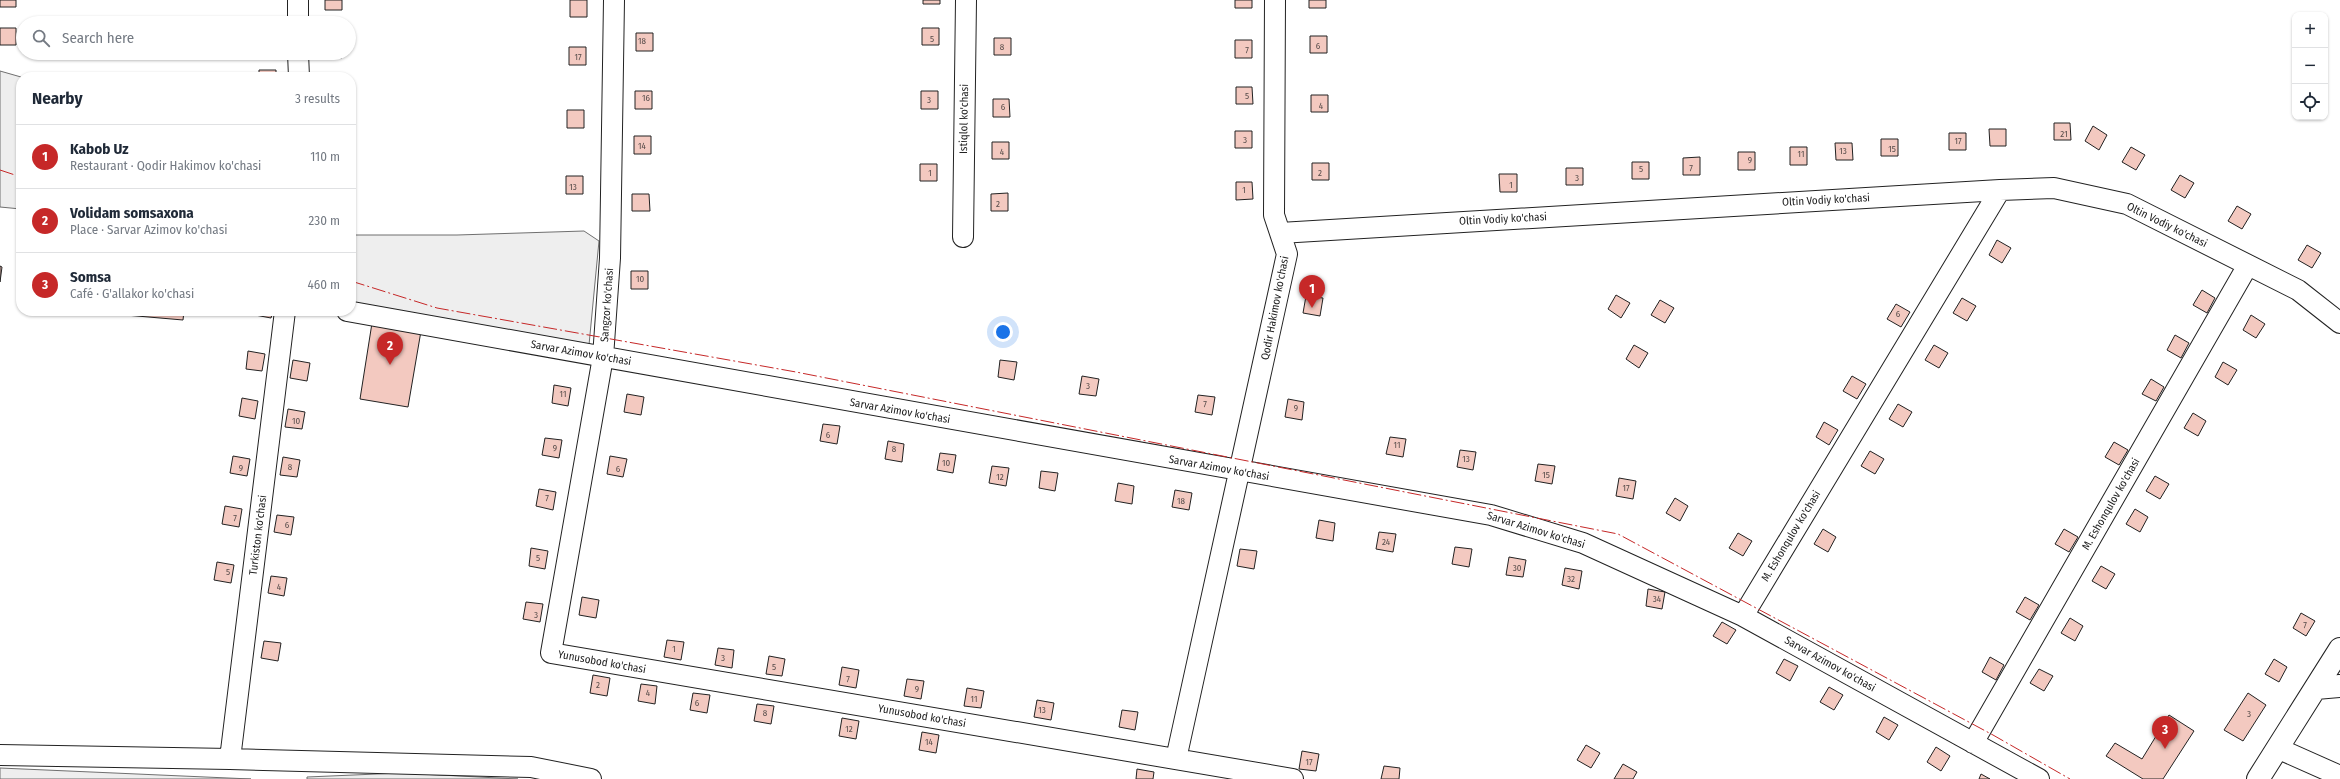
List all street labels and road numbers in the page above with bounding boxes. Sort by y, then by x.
street label: Istiqlol ko'chasi [957,84,971,154]
street label: Oltin Vodiy ko'chasi [1782,191,1870,209]
street label: Oltin Vodiy ko'chasi [2125,200,2210,250]
street label: Oltin Vodiy ko'chasi [1459,210,1547,228]
street label: Qodir Hakimov ko'chasi [1259,255,1291,361]
street label: Sangzor ko'chasi [598,267,616,343]
street label: Sarvar Azimov ko'chasi [530,338,633,368]
street label: Sarvar Azimov ko'chasi [849,396,952,426]
street label: Sarvar Azimov ko'chasi [1168,453,1271,483]
street label: M. Eshonqulov ko'chasi [2079,456,2143,552]
street label: M. Eshonqulov ko'chasi [1759,488,1823,584]
street label: Turkiston ko'chasi [247,494,269,576]
street label: Sarvar Azimov ko'chasi [1485,509,1587,551]
street label: Sarvar Azimov ko'chasi [1782,634,1878,694]
street label: Yunusobod ko'chasi [557,648,647,676]
street label: Yunusobod ko'chasi [877,702,967,730]

